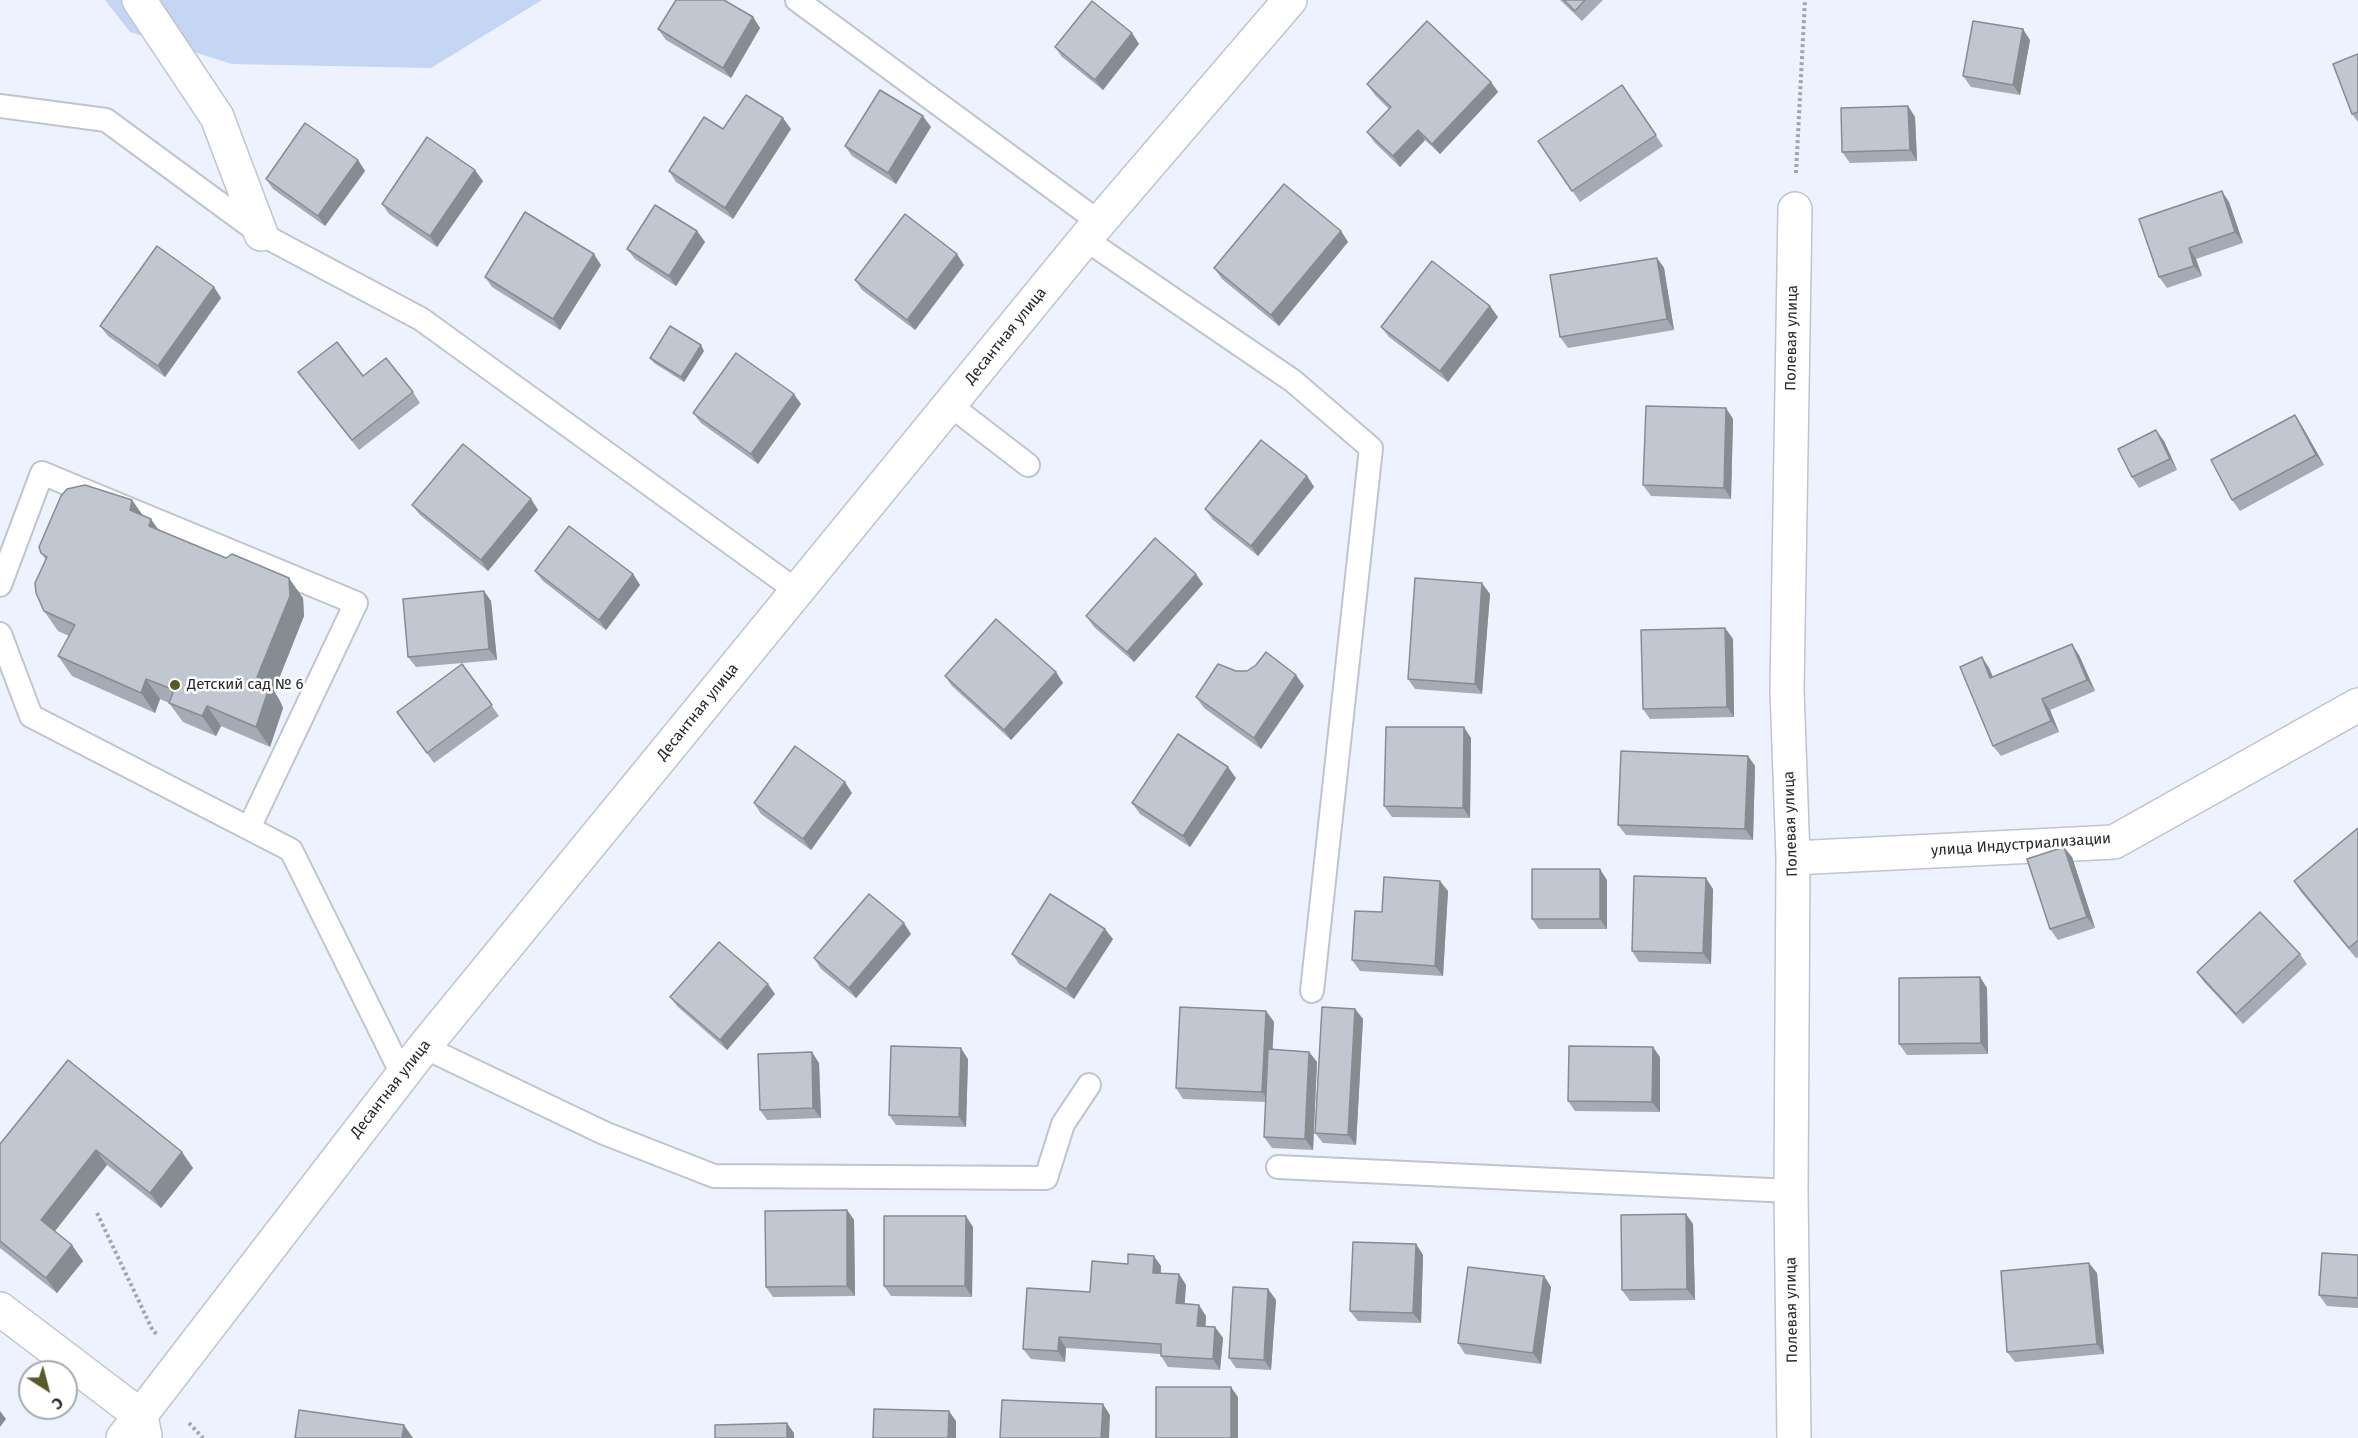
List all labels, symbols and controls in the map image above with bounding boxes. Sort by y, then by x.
street label: Десантная улица [961,284,1051,388]
street label: Полевая улица [1782,285,1802,391]
street label: Десантная улица [653,660,743,764]
place label: Детский сад № 6 [187,676,304,694]
marker: Детский сад № 6 [168,678,182,692]
street label: Полевая улица [1780,771,1802,877]
street label: улица Индустриализации [1930,830,2112,860]
street label: Десантная улица [347,1036,435,1142]
street label: Полевая улица [1782,1257,1802,1363]
north arrow [18,1360,78,1420]
text: С [48,1393,67,1414]

